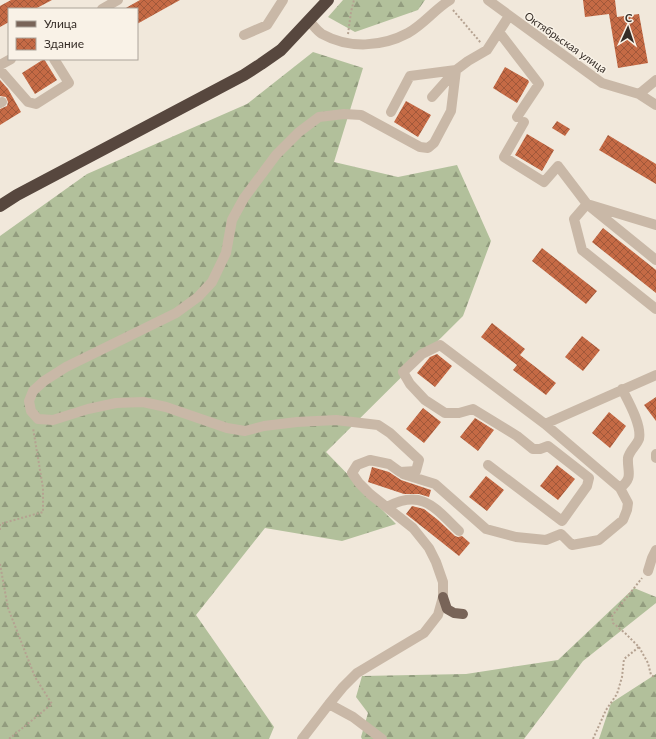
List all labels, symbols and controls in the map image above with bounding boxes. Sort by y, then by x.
legend [8,8,138,60]
north arrow [608,8,648,48]
street label: Октябрьская улица [522,9,610,75]
text: С [625,11,633,24]
text: Улица [44,16,77,31]
text: Здание [44,36,84,51]

